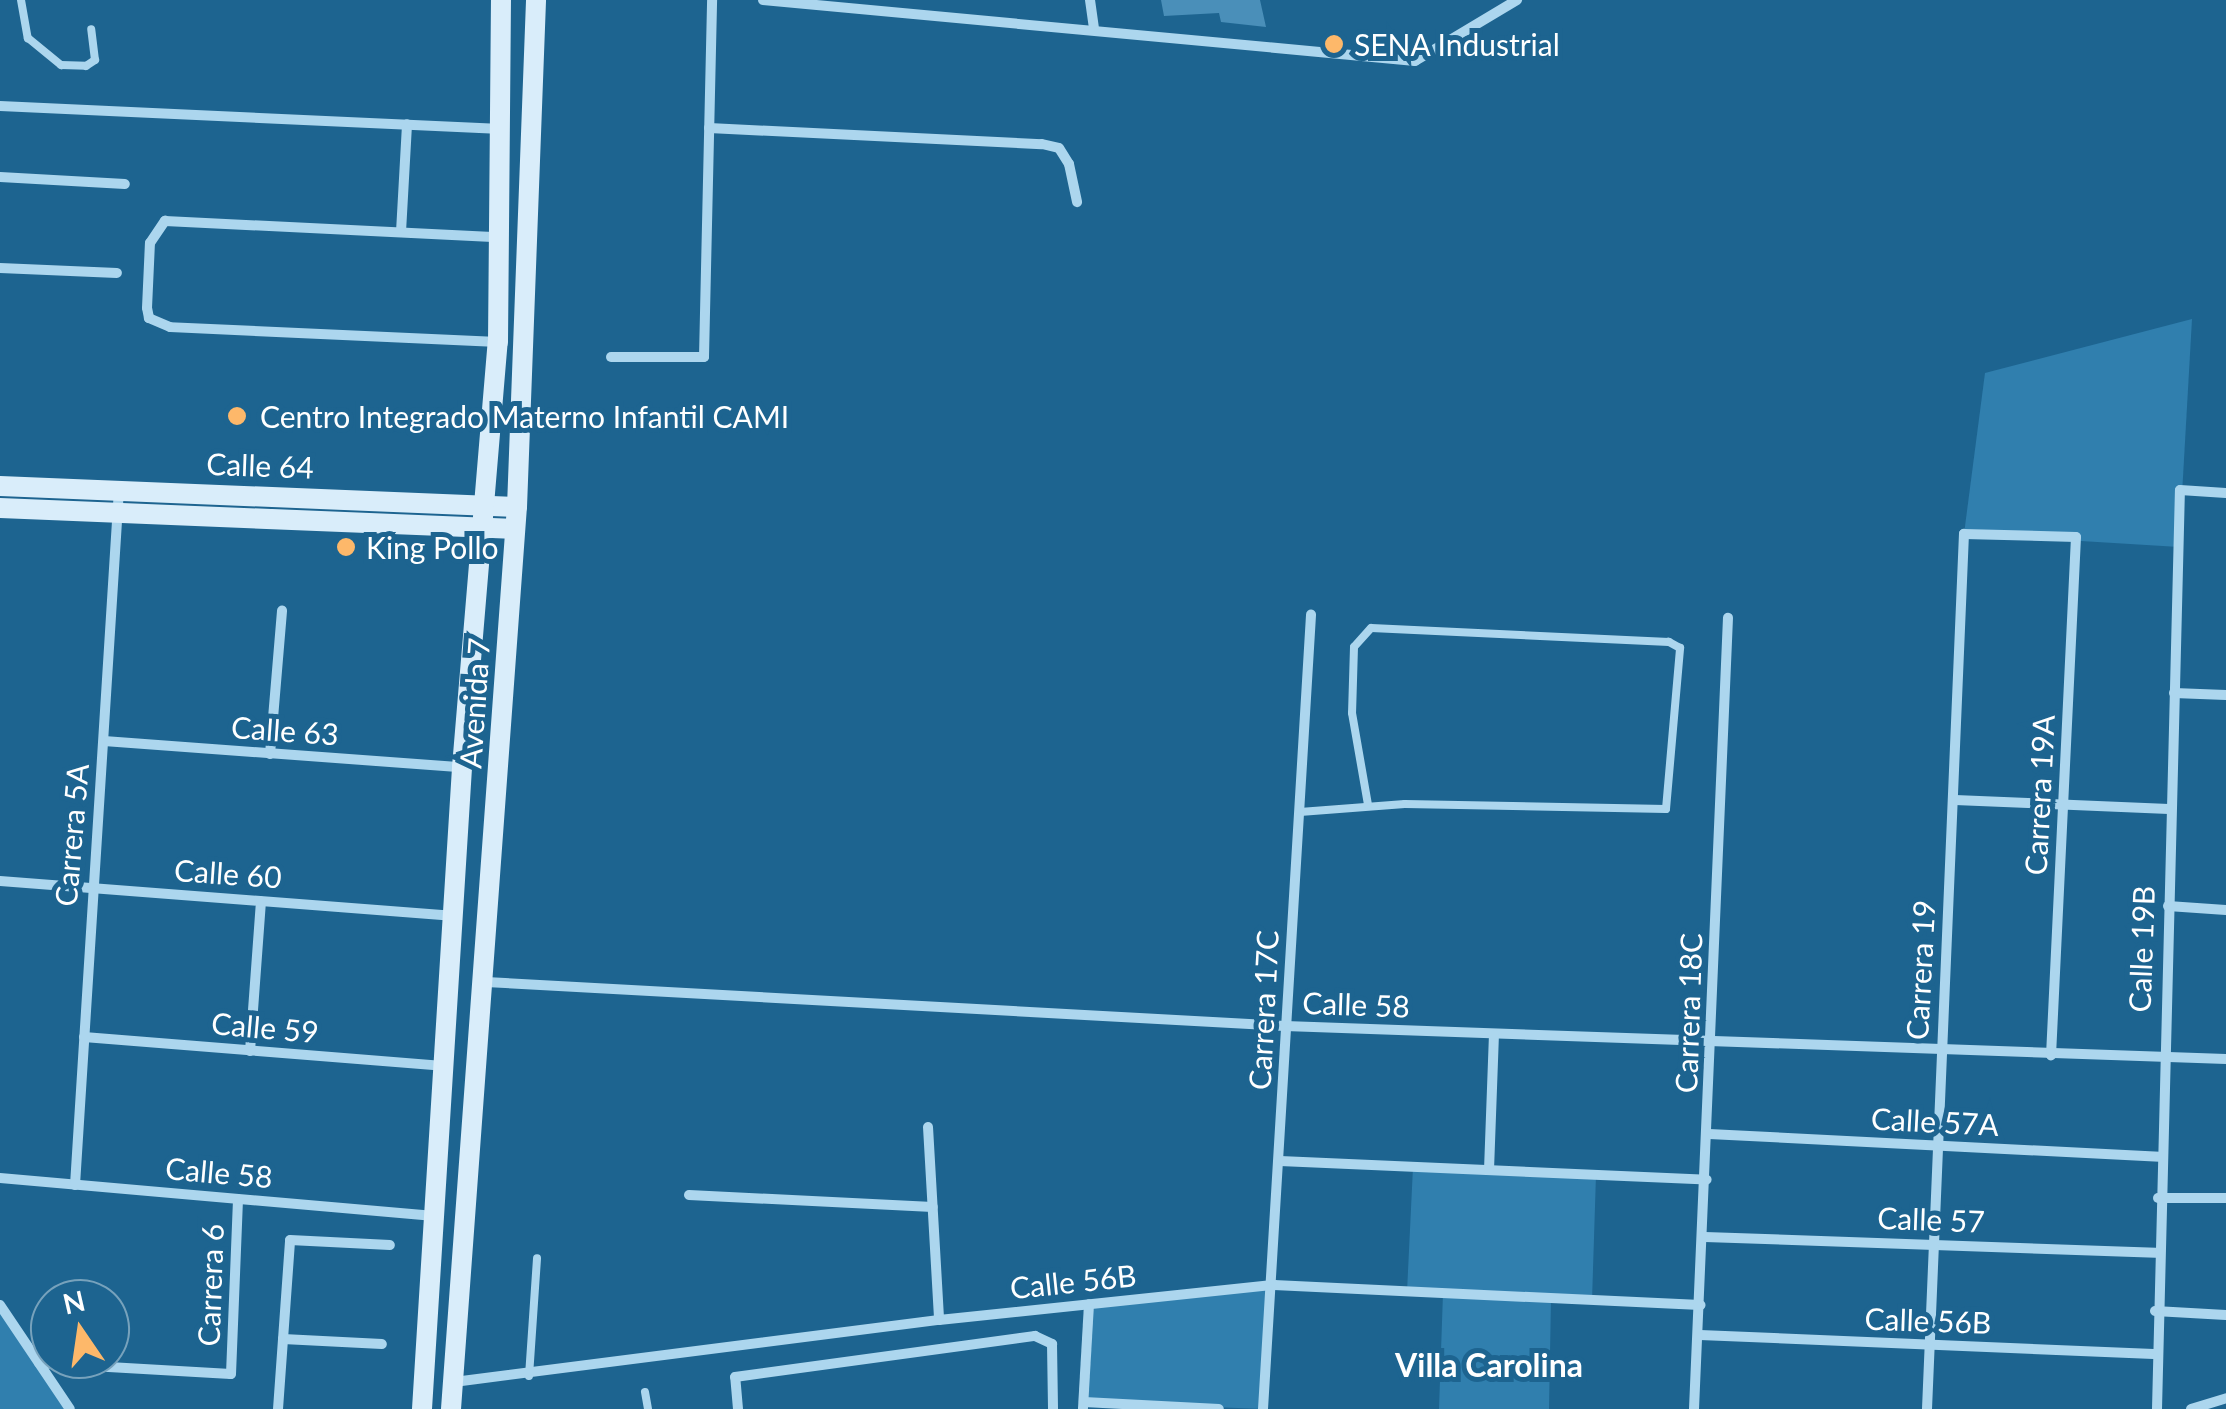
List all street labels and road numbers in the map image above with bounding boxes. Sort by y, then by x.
street label: Calle 64 [206,445,314,485]
street label: Avenida 7 [451,637,497,769]
street label: Calle 63 [230,708,340,752]
street label: Carrera 19A [2017,714,2061,876]
street label: Carrera 5A [47,762,95,908]
street label: Calle 60 [173,851,283,895]
street label: Calle 19B [2121,885,2161,1013]
street label: Carrera 19 [1898,899,1942,1041]
street label: Carrera 17C [1241,929,1285,1091]
street label: Carrera 18C [1667,932,1709,1094]
street label: Calle 58 [1302,984,1410,1024]
street label: Calle 59 [210,1004,320,1050]
street label: Calle 57A [1870,1100,2000,1142]
street label: Calle 58 [164,1149,274,1195]
street label: Calle 57 [1877,1199,1985,1239]
street label: Carrera 6 [190,1223,230,1347]
street label: Calle 56B [1008,1256,1138,1306]
street label: Calle 56B [1864,1300,1992,1340]

